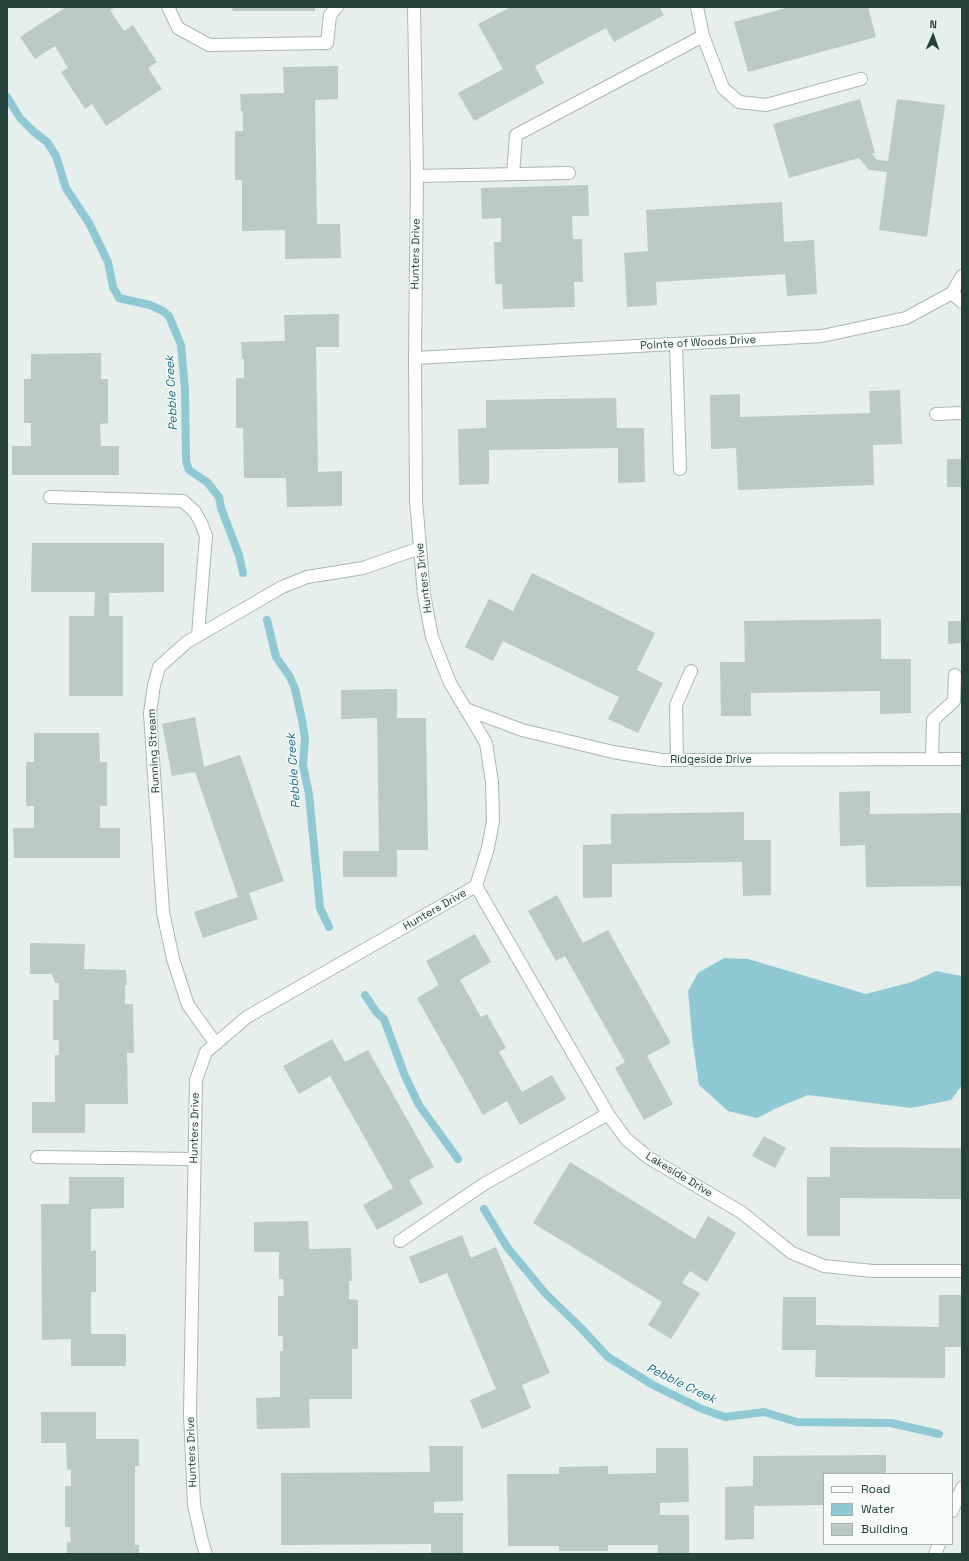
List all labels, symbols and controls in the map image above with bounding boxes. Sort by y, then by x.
north arrow [913,16,953,56]
text: N [929,17,937,31]
street label: Hunters Drive [409,218,423,290]
street label: Pointe of Woods Drive [640,333,756,353]
water label: Pebble Creek [163,355,181,431]
street label: Hunters Drive [413,542,435,614]
street label: Running Stream [145,708,163,794]
water label: Pebble Creek [284,733,304,809]
street label: Ridgeside Drive [670,753,752,767]
street label: Hunters Drive [401,887,469,933]
street label: Hunters Drive [188,1092,202,1164]
street label: Lakeside Drive [643,1150,715,1200]
water label: Pebble Creek [644,1361,718,1407]
street label: Hunters Drive [184,1416,200,1488]
legend [823,1473,953,1545]
text: Road [861,1481,890,1497]
text: Water [861,1501,895,1517]
text: Building [861,1521,908,1537]

